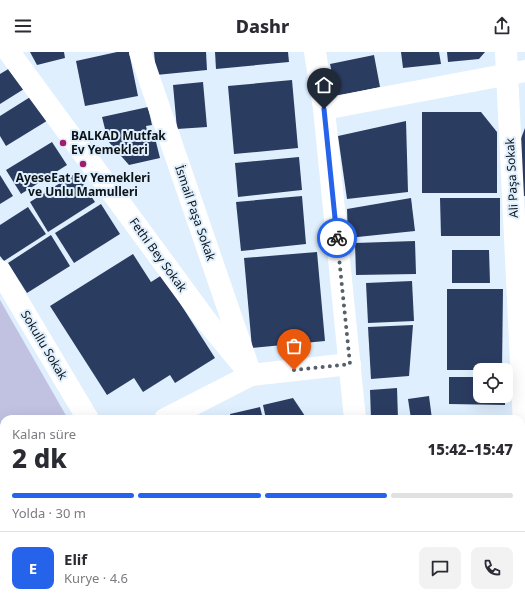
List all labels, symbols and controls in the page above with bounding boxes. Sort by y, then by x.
text: Dashr [236,14,289,38]
icon: menu [12,15,34,37]
icon: share [491,15,513,37]
pin [307,68,341,109]
icon: home [313,74,335,96]
place label: BALKAD Mutfak Ev Yemekleri [71,127,166,158]
street label: Ali Paşa Sokak [501,137,522,218]
marker: BALKAD Mutfak Ev Yemekleri [58,138,68,148]
marker: AyeseEat Ev Yemekleri ve Unlu Mamulleri [78,159,88,169]
street label: İsmail Paşa Sokak [171,163,220,263]
place label: AyeseEat Ev Yemekleri ve Unlu Mamulleri [16,169,150,200]
street label: Fethi Bey Sokak [126,214,191,296]
courier [317,218,357,258]
icon: bike [326,227,348,249]
street label: Sokullu Sokak [17,307,72,383]
pin [277,329,311,370]
icon: bag [283,335,305,357]
map controls [473,363,513,403]
button: locate [473,363,513,403]
text: Kalan süre [12,425,76,443]
text: 15:42–15:47 [428,439,513,459]
text: 2 dk [12,440,67,476]
text: Yolda · 30 m [12,504,86,522]
button: chat [419,547,461,589]
button: phone [471,547,513,589]
text: Elif [64,549,87,569]
text: E [29,558,37,578]
text: Kurye · 4.6 [64,569,128,587]

